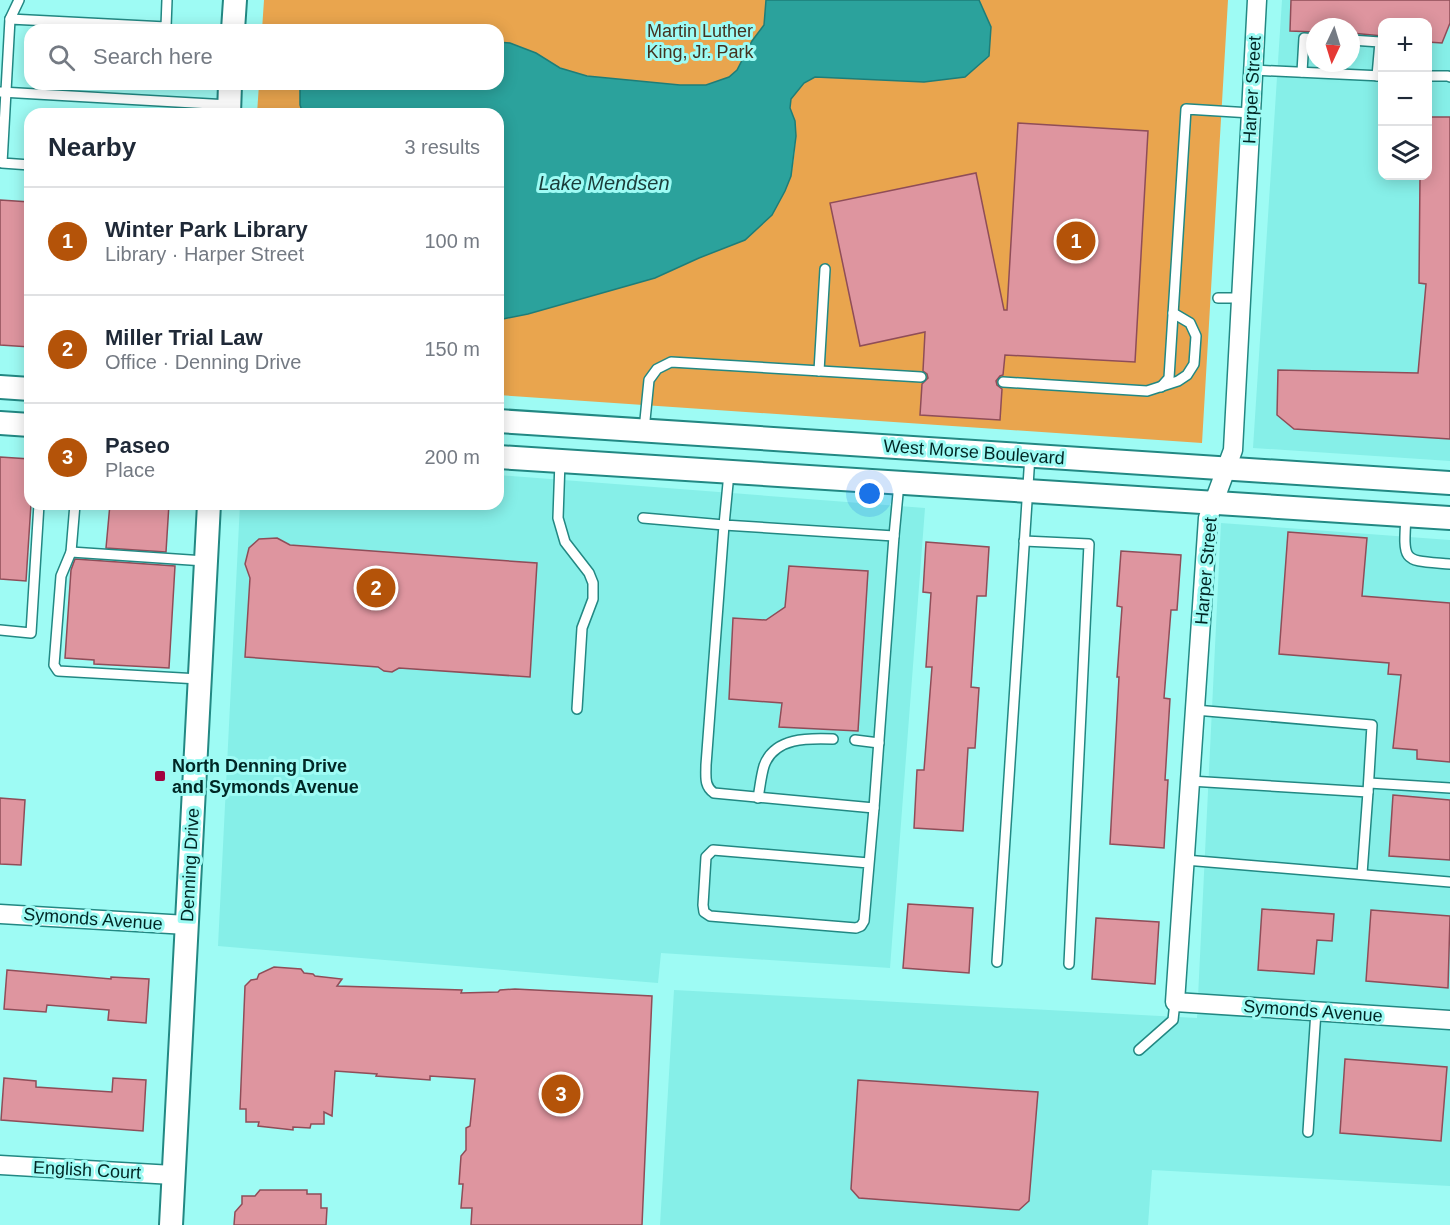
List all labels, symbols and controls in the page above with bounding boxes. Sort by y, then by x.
north arrow [1306,18,1360,72]
map controls [1378,18,1432,180]
button: + [1378,18,1432,72]
park label: Martin Luther King, Jr. Park [646,21,755,62]
search box [24,24,504,90]
street label: Harper Street [1239,36,1265,144]
icon: search [45,41,78,74]
text: Search here [93,44,213,69]
button: − [1378,72,1432,126]
button: layers [1378,126,1432,180]
text: Nearby [48,132,136,162]
text: 3 results [404,136,480,158]
water label: Lake Mendsen [538,172,670,194]
text: Winter Park Library [105,217,308,242]
pin: 1 [1056,218,1096,264]
text: 1 [62,230,73,252]
text: 100 m [424,230,480,252]
text: Library · Harper Street [105,243,304,265]
text: Miller Trial Law [105,325,263,350]
text: 2 [62,338,73,360]
text: 150 m [424,338,480,360]
text: Office · Denning Drive [105,351,301,373]
text: Paseo [105,433,170,458]
street label: West Morse Boulevard [883,436,1065,468]
text: 3 [62,446,73,468]
text: 200 m [424,446,480,468]
text: Place [105,459,155,481]
your location [855,479,884,508]
street label: Harper Street [1191,516,1221,626]
pin: 2 [356,566,395,610]
place label: North Denning Drive and Symonds Avenue [172,756,359,797]
marker: North Denning Drive and Symonds Avenue [153,769,167,783]
street label: Denning Drive [177,808,203,922]
street label: Symonds Avenue [23,904,163,934]
street label: Symonds Avenue [1243,996,1383,1026]
pin: 3 [542,1072,580,1116]
street label: English Court [33,1157,141,1183]

